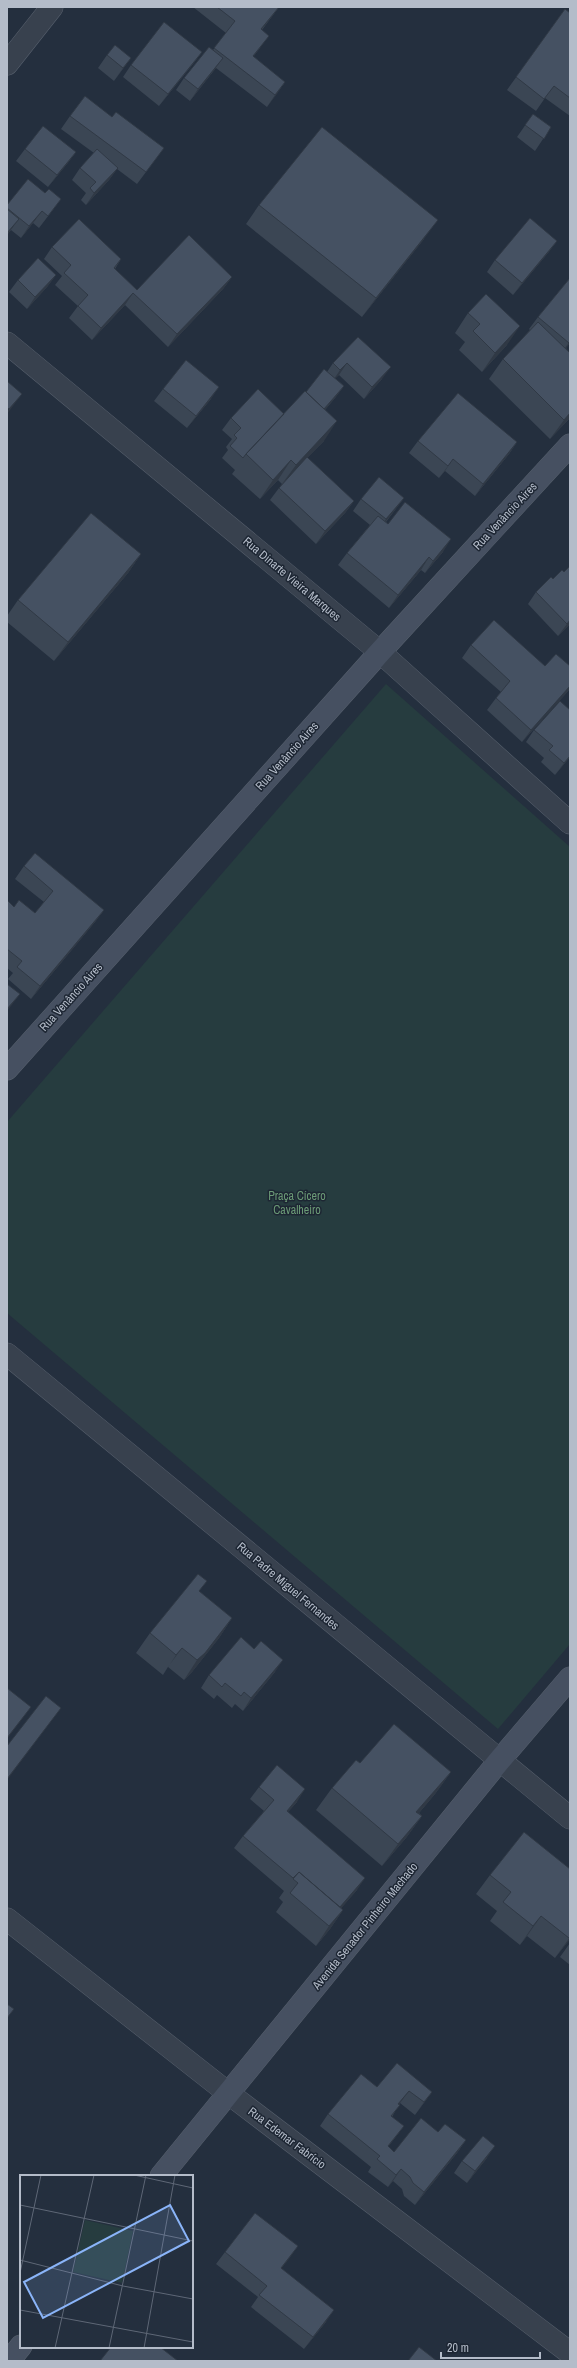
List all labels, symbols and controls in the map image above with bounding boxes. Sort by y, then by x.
street label: Rua Venâncio Aires [469,479,541,553]
street label: Rua Dinarte Vieira Marques [240,533,344,625]
street label: Rua Venâncio Aires [252,718,322,794]
street label: Rua Venâncio Aires [36,959,106,1035]
park label: Praça Cícero Cavalheiro [268,1188,326,1218]
street label: Rua Padre Miguel Fernandes [234,1539,342,1634]
street label: Avenida Senador Pinheiro Machado [308,1859,421,1994]
street label: Rua Edemar Fabrício [245,2103,329,2173]
inset map [20,2175,193,2348]
scale bar [441,2334,540,2360]
text: 20 m [447,2340,469,2356]

